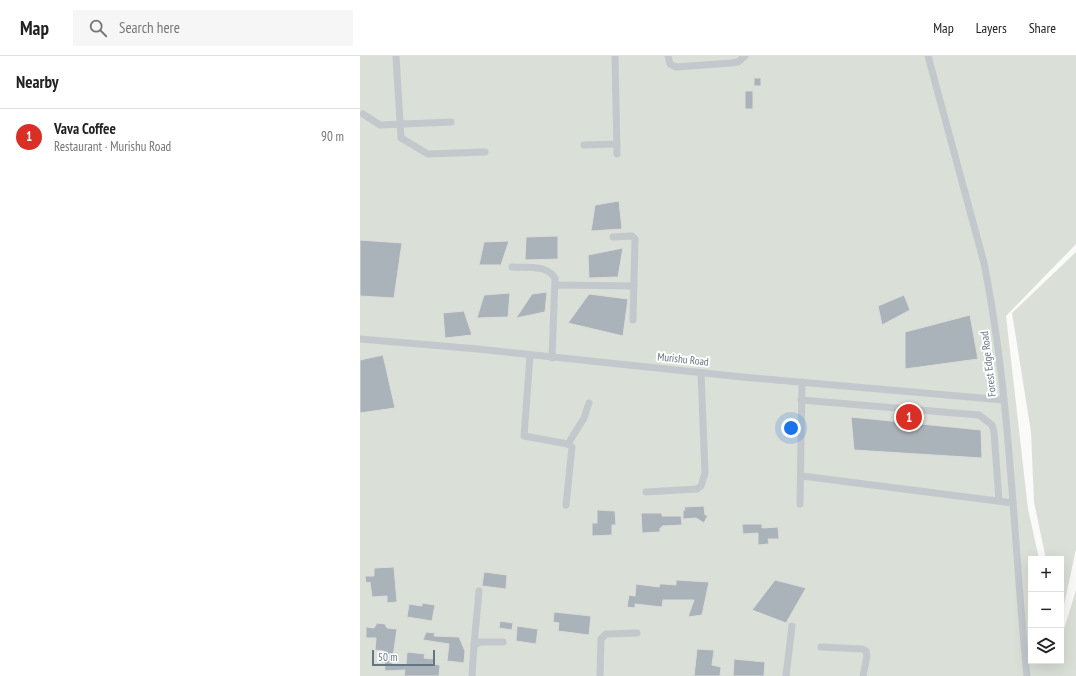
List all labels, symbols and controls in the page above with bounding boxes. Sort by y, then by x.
search box [73,10,353,46]
text: Map [20,16,49,40]
icon: search [87,17,109,39]
text: Search here [119,18,180,37]
text: Map [933,19,954,37]
text: Layers [976,19,1007,37]
text: Share [1029,19,1056,37]
text: Nearby [16,71,59,93]
text: Vava Coffee [54,119,116,138]
text: 1 [26,128,32,145]
text: 90 m [321,128,344,145]
text: Restaurant · Murishu Road [54,138,171,155]
street label: Forest Edge Road [977,330,999,398]
street label: Murishu Road [657,349,710,369]
pin: 1 [896,402,922,432]
your location [781,418,801,438]
map controls [1028,556,1064,664]
button: + [1028,556,1064,592]
button: − [1028,592,1064,628]
button: layers [1028,628,1064,664]
scale bar [372,648,435,667]
text: 50 m [378,650,397,664]

